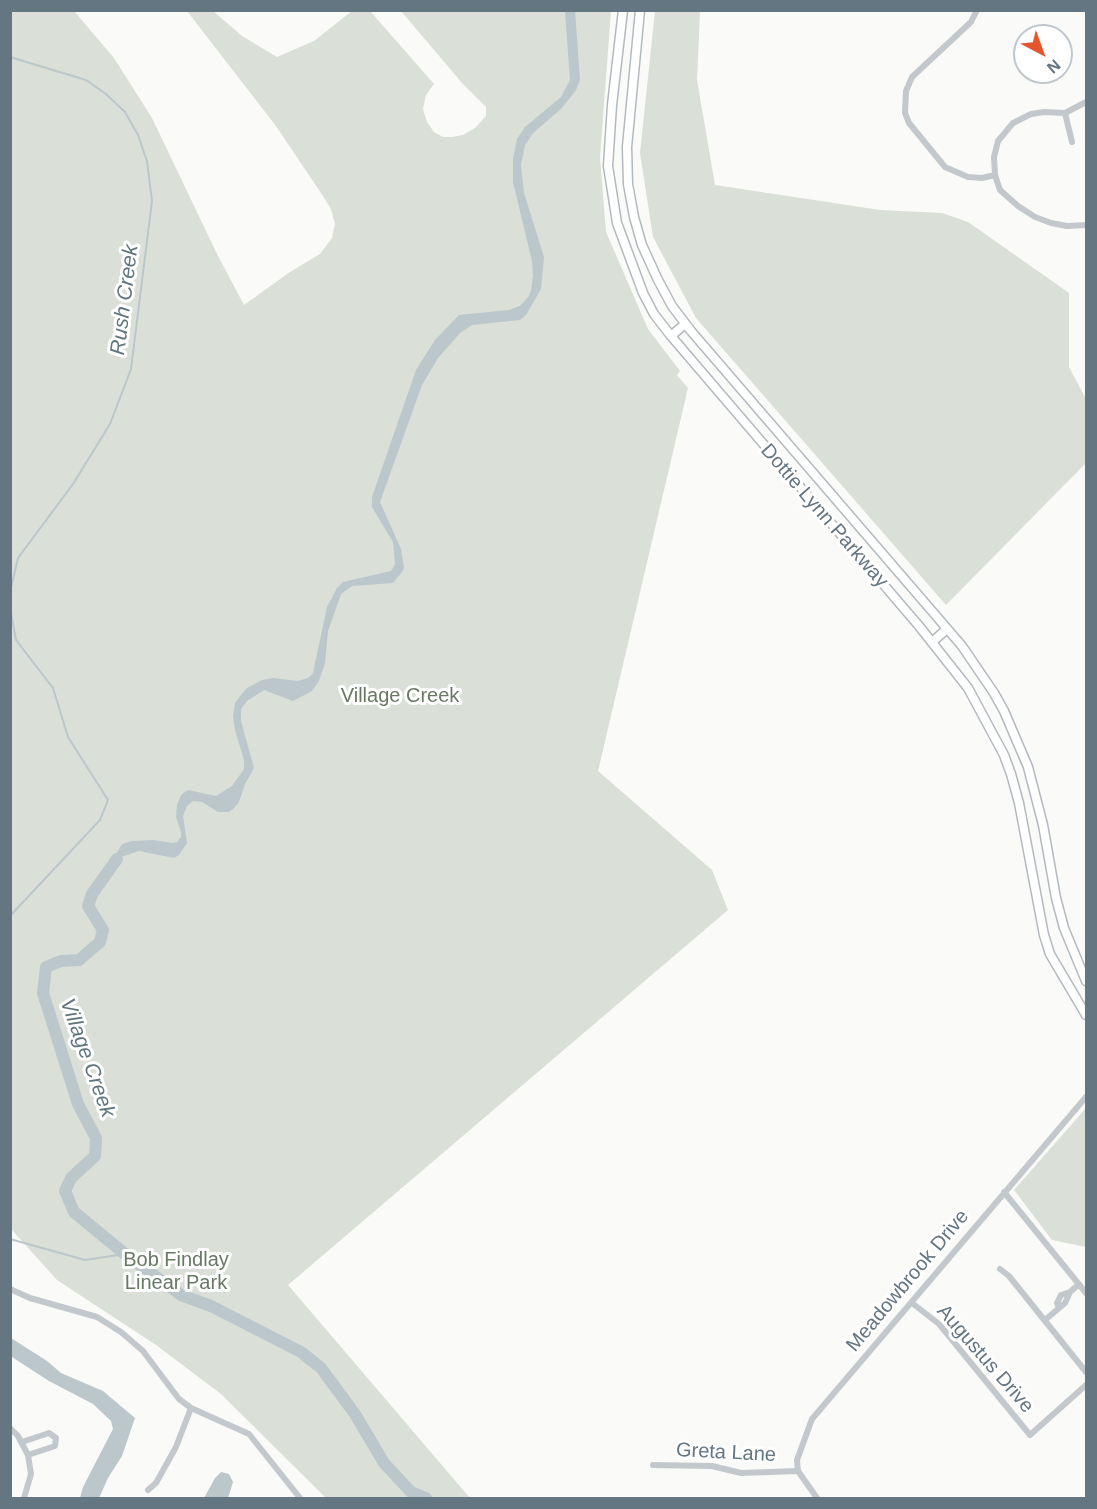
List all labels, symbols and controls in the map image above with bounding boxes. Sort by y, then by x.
north arrow [1013,24,1073,84]
text: N [1044,56,1064,77]
water label: Rush Creek [106,243,144,357]
street label: Dottie Lynn Parkway [755,439,893,593]
park label: Village Creek [341,684,459,708]
water label: Village Creek [54,995,120,1121]
street label: Meadowbrook Drive [842,1205,974,1357]
park label: Bob Findlay Linear Park [123,1248,229,1295]
street label: Augustus Drive [931,1300,1039,1418]
street label: Greta Lane [675,1438,777,1468]

